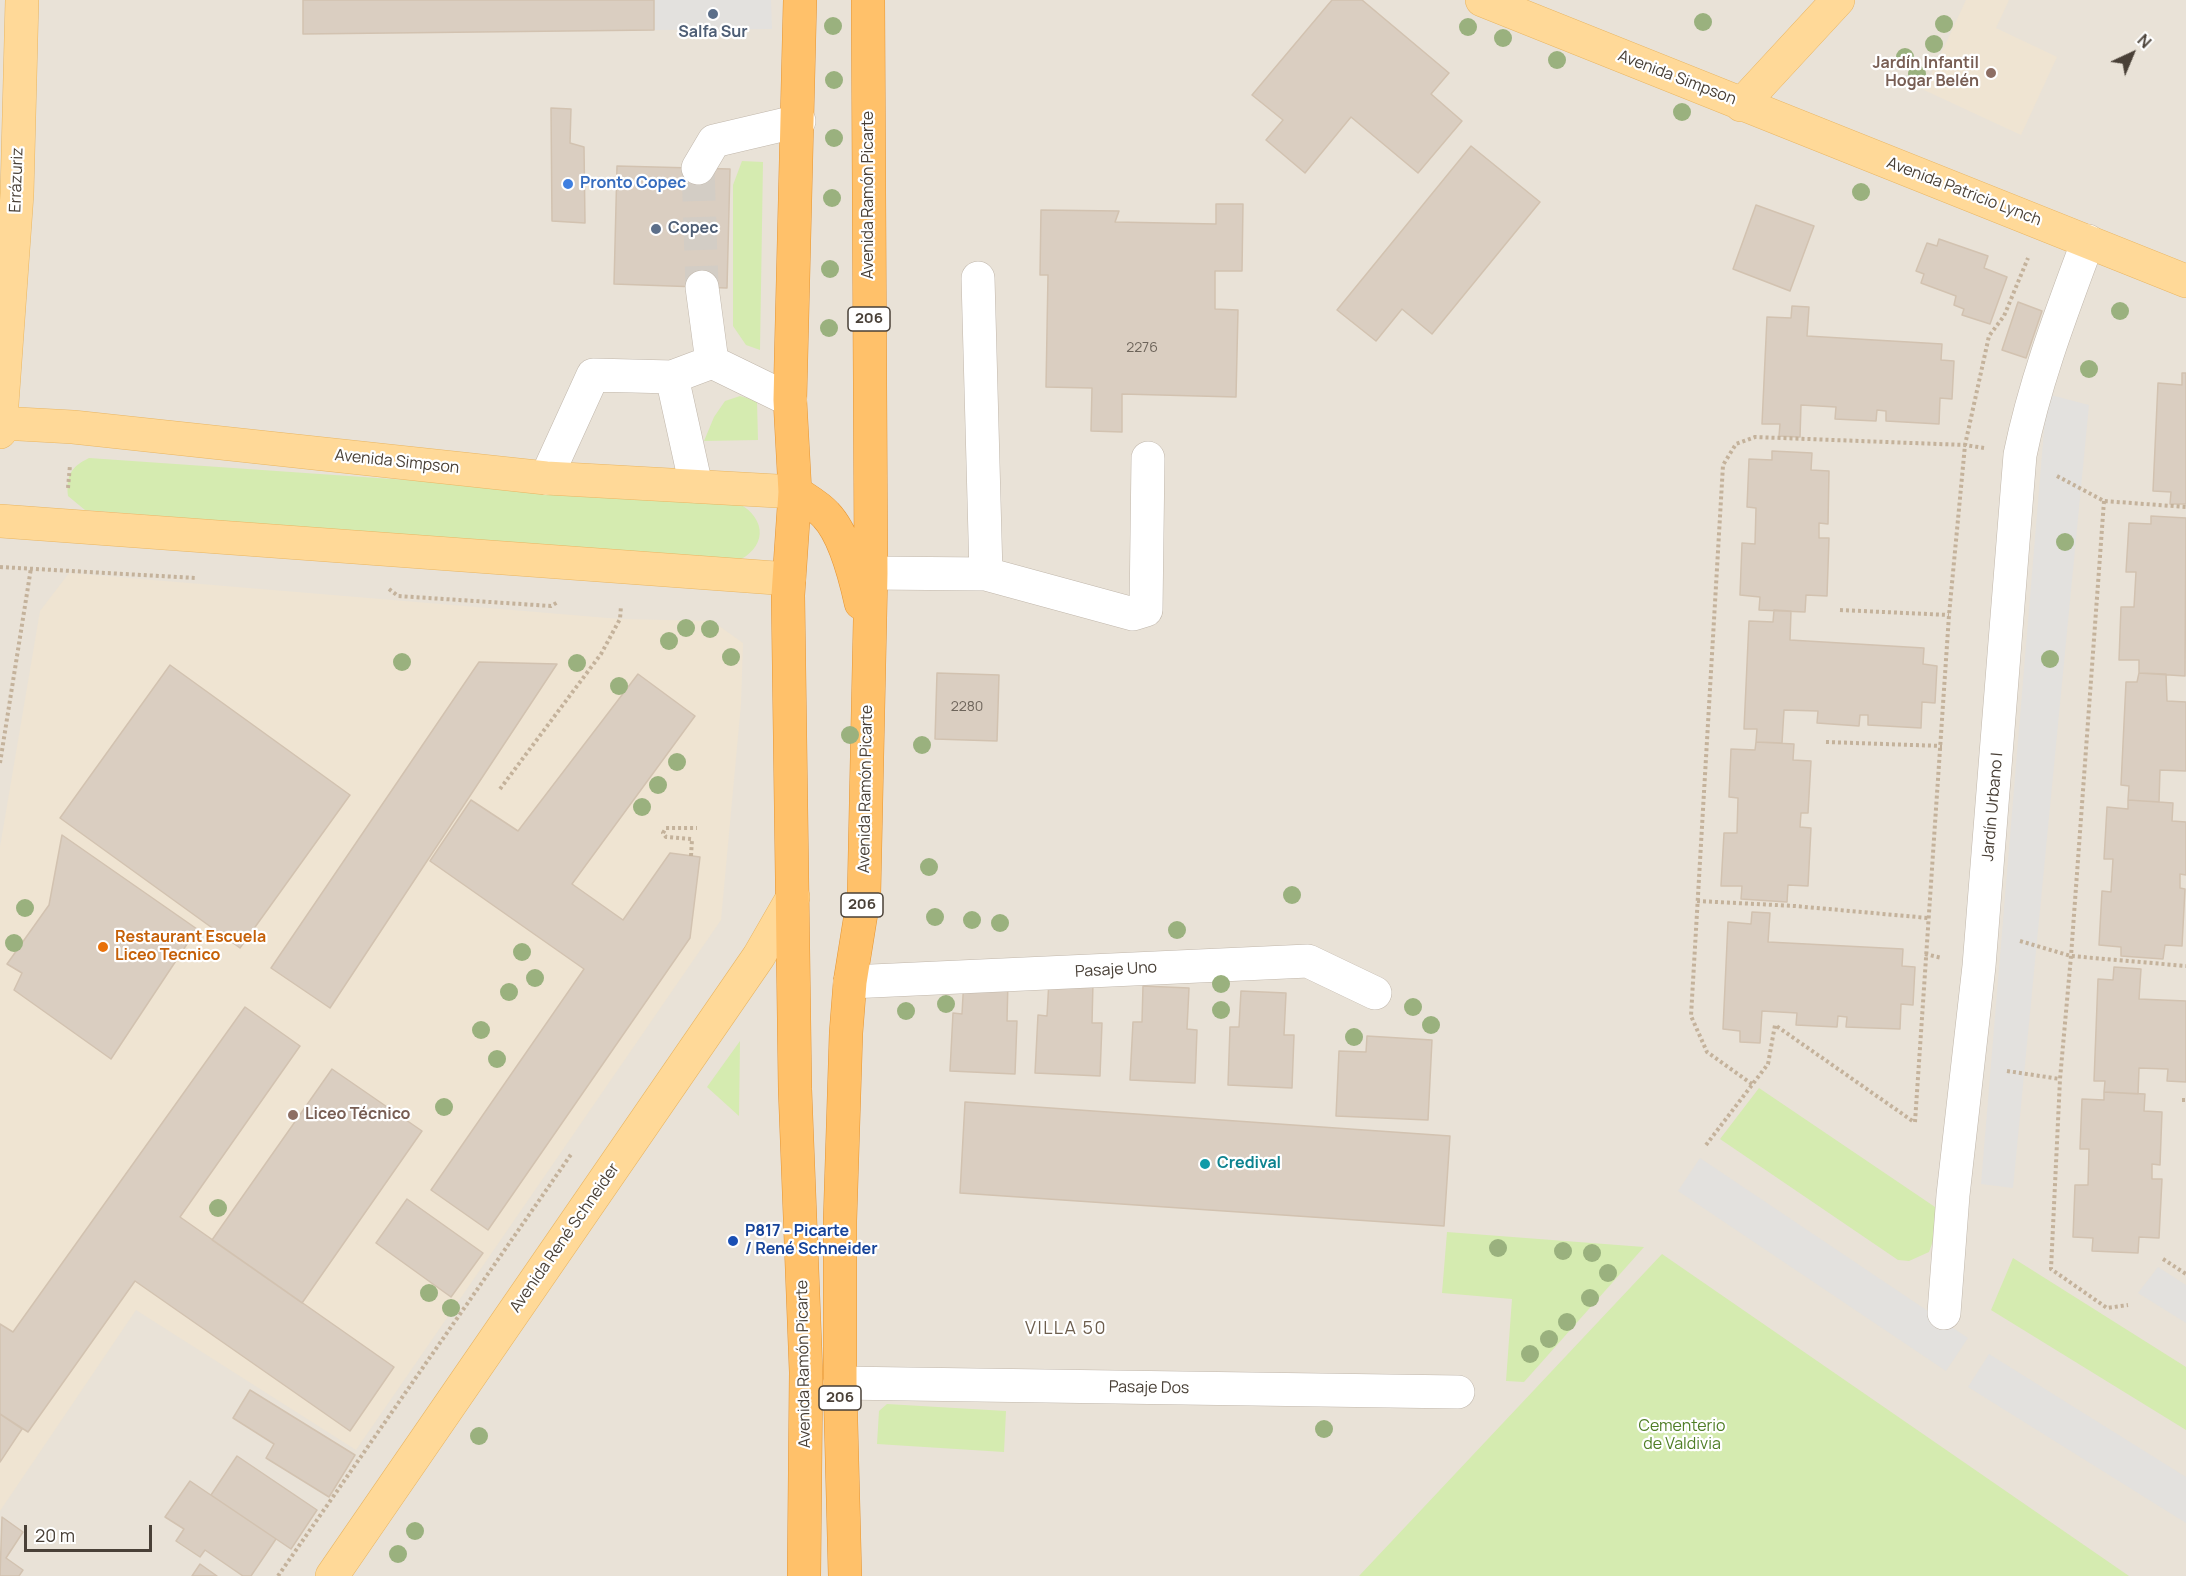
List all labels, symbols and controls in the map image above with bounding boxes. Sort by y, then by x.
marker: Salfa Sur [706,7,720,21]
place label: Salfa Sur [678,23,748,43]
north arrow [2102,24,2162,84]
text: N [2133,29,2156,53]
street label: Avenida Simpson [1615,47,1739,109]
place label: Jardín Infantil Hogar Belén [1873,54,1979,92]
marker: Jardín Infantil Hogar Belén [1984,66,1998,80]
street label: Avenida Ramón Picarte [859,111,879,279]
street label: Errázuriz [6,147,28,213]
street label: Avenida Patricio Lynch [1884,154,2044,230]
place label: Pronto Copec [580,174,686,194]
marker: Pronto Copec [561,177,575,191]
place label: Copec [668,219,718,239]
marker: Copec [649,222,663,236]
road number: 206 [848,307,890,331]
house number: 2276 [1126,340,1158,356]
street label: Avenida Simpson [334,446,460,478]
house number: 2280 [951,699,983,715]
street label: Avenida Ramón Picarte [855,705,877,873]
street label: Jardín Urbano I [1979,752,2007,862]
road number: 206 [841,893,883,917]
place label: Restaurant Escuela Liceo Tecnico [115,928,266,966]
marker: Restaurant Escuela Liceo Tecnico [96,940,110,954]
street label: Pasaje Uno [1074,958,1158,982]
place label: Liceo Técnico [305,1105,410,1125]
marker: Liceo Técnico [286,1108,300,1122]
place label: Credival [1217,1154,1281,1174]
marker: Credival [1198,1157,1212,1171]
street label: Avenida René Schneider [506,1160,624,1316]
place label: P817 - Picarte / René Schneider [745,1222,878,1260]
marker: P817 - Picarte / René Schneider [726,1234,740,1248]
street label: Avenida Ramón Picarte [793,1280,815,1448]
district label: VILLA 50 [1025,1318,1107,1340]
street label: Pasaje Dos [1109,1378,1189,1398]
road number: 206 [819,1386,861,1410]
park label: Cementerio de Valdivia [1638,1417,1726,1455]
scale bar [27,1513,154,1551]
text: 20 m [35,1523,75,1547]

